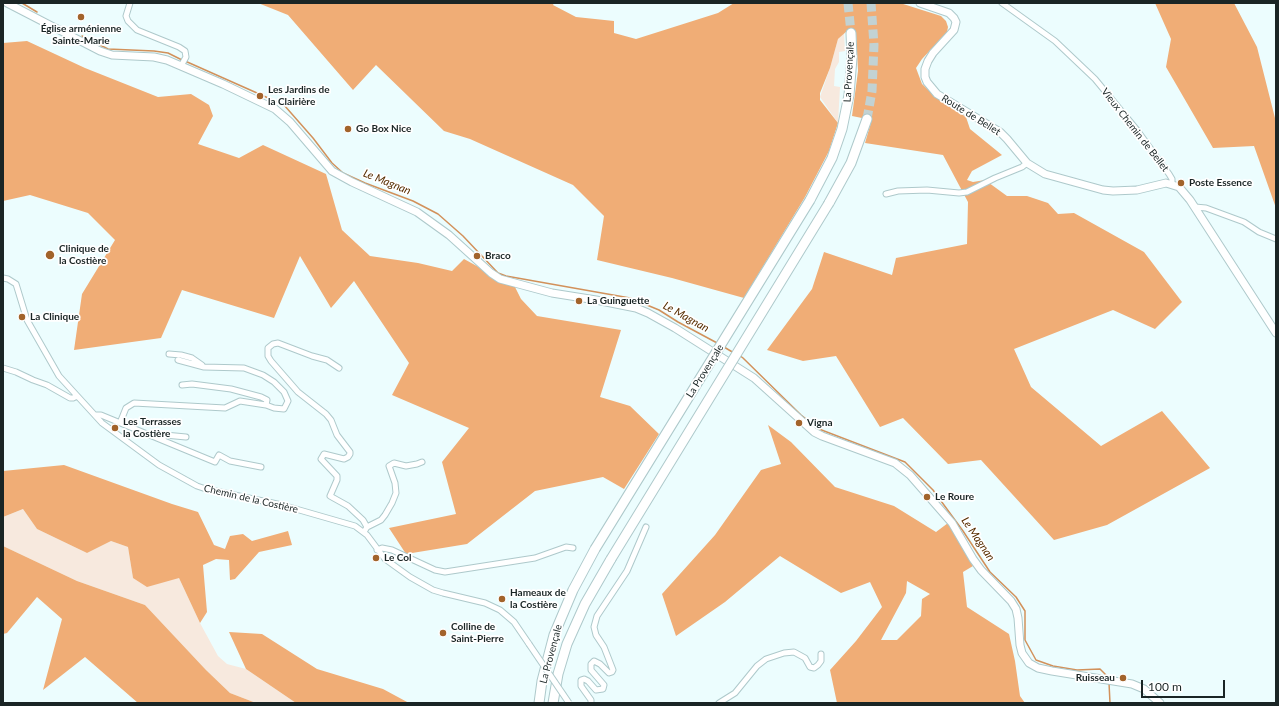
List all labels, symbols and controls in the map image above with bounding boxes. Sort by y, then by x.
marker: Église arménienne Sainte-Marie [76,12,86,22]
place label: Église arménienne Sainte-Marie [41,23,121,46]
street label: La Provençale [841,41,857,103]
place label: Les Jardins de la Clairière [268,84,330,108]
street label: Vieux Chemin de Bellet [1099,86,1171,174]
marker: Les Jardins de la Clairière [255,91,265,101]
street label: Route de Bellet [939,92,1003,138]
place label: Go Box Nice [356,123,411,135]
marker: Go Box Nice [343,124,353,134]
water label: Le Magnan [361,166,413,198]
place label: Poste Essence [1189,177,1252,189]
marker: Poste Essence [1176,178,1186,188]
place label: Clinique de la Costière [59,243,109,266]
marker: Clinique de la Costière [44,249,56,261]
place label: Braco [485,250,511,262]
marker: Braco [472,251,482,261]
place label: La Guinguette [587,295,649,307]
marker: La Guinguette [574,296,584,306]
water label: Le Magnan [661,299,711,335]
place label: La Clinique [30,311,79,323]
marker: La Clinique [17,312,27,322]
street label: La Provençale [684,342,726,400]
place label: Les Terrasses la Costière [123,416,181,440]
place label: Vigna [807,417,832,429]
marker: Vigna [794,418,804,428]
marker: Les Terrasses la Costière [110,423,120,433]
street label: Chemin de la Costière [203,482,299,516]
place label: Le Roure [935,491,974,503]
marker: Le Roure [922,492,932,502]
water label: Le Magnan [958,515,998,563]
place label: Le Col [384,552,411,564]
marker: Le Col [371,553,381,563]
place label: Hameaux de la Costière [510,587,566,610]
marker: Hameaux de la Costière [497,594,507,604]
place label: Colline de Saint-Pierre [451,621,504,644]
street label: La Provençale [537,623,565,685]
marker: Colline de Saint-Pierre [438,628,448,638]
place label: Ruisseau [1076,672,1115,684]
scale bar [1143,672,1227,698]
marker: Ruisseau [1118,673,1128,683]
text: 100 m [1148,679,1182,694]

